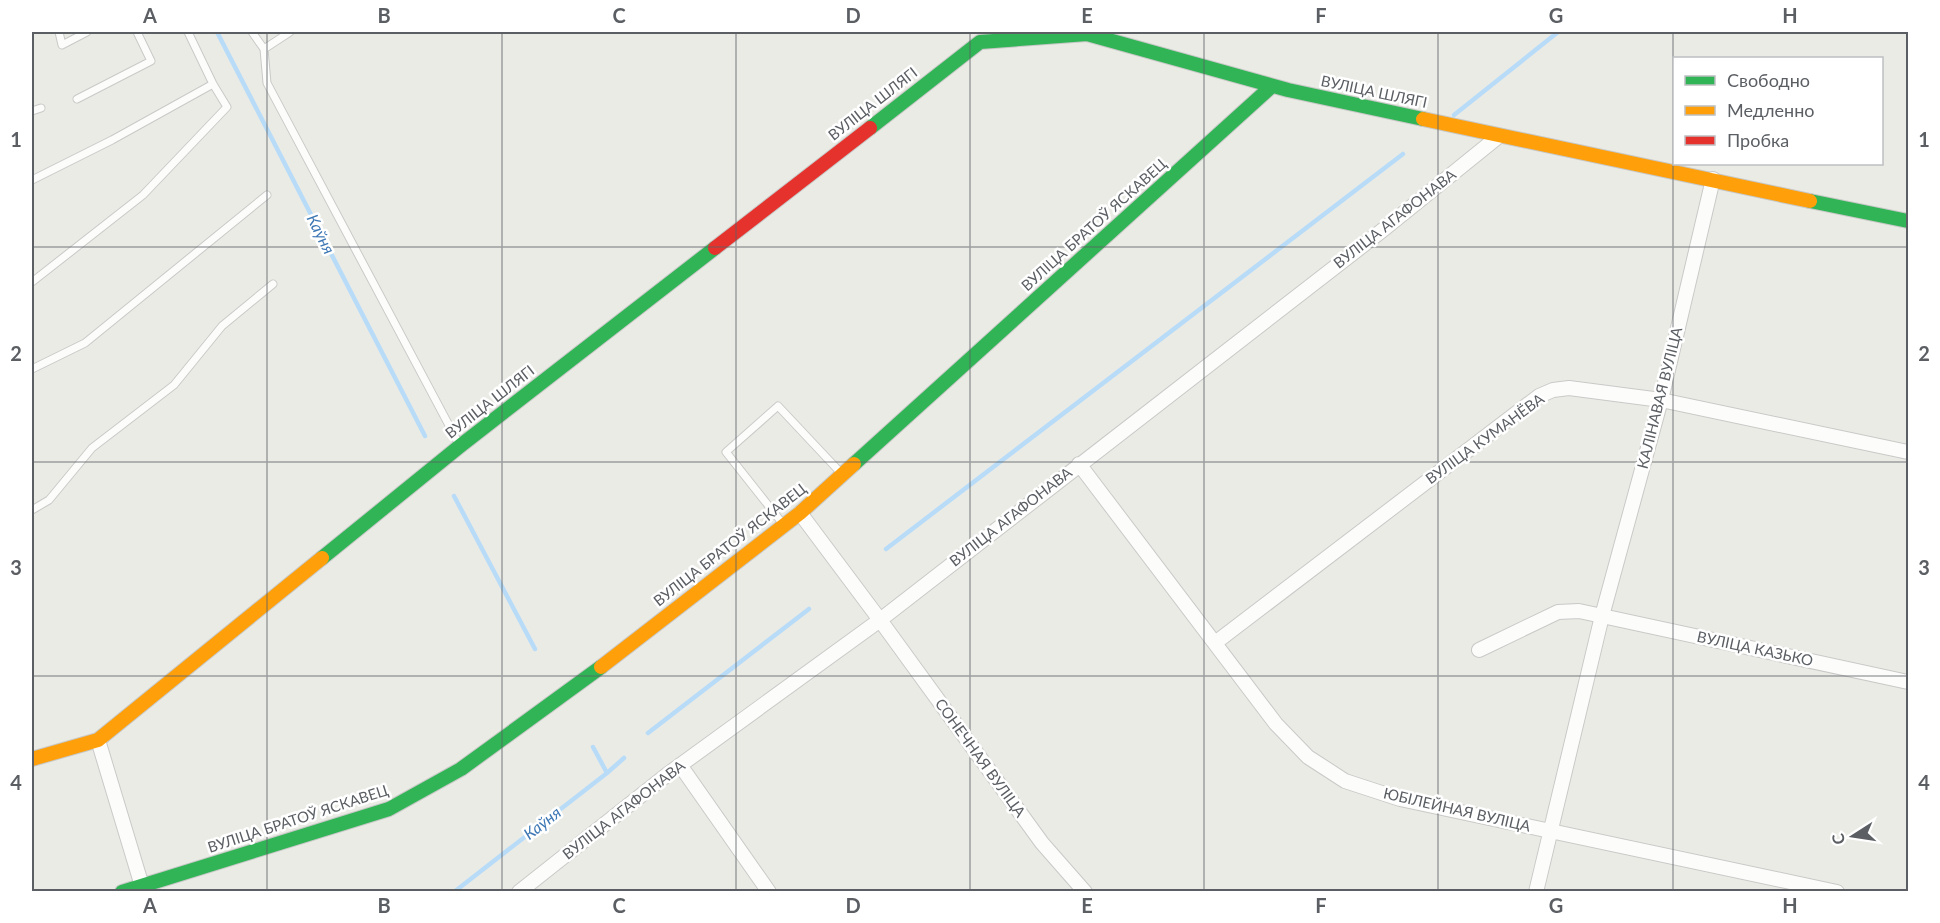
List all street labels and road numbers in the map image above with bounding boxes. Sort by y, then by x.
street label: ВУЛІЦА ШЛЯГІ [824,63,921,144]
street label: ВУЛІЦА ШЛЯГІ [1319,71,1429,111]
street label: ВУЛІЦА БРАТОЎ ЯСКАВЕЦ [1017,154,1170,294]
street label: ВУЛІЦА АГАФОНАВА [1330,164,1460,272]
street label: КАЛІНАВАЯ ВУЛІЦА [1633,324,1686,471]
street label: ВУЛІЦА ШЛЯГІ [441,361,538,442]
street label: ВУЛІЦА КУМАНЁВА [1422,389,1548,487]
street label: ВУЛІЦА АГАФОНАВА [946,462,1076,570]
street label: ВУЛІЦА БРАТОЎ ЯСКАВЕЦ [649,479,810,609]
street label: ВУЛІЦА КАЗЬКО [1695,627,1815,669]
street label: СОНЕЧНАЯ ВУЛІЦА [932,695,1030,821]
street label: ВУЛІЦА АГАФОНАВА [559,755,689,863]
street label: ВУЛІЦА БРАТОЎ ЯСКАВЕЦ [205,780,391,856]
street label: ЮБІЛЕЙНАЯ ВУЛІЦА [1382,783,1533,835]

